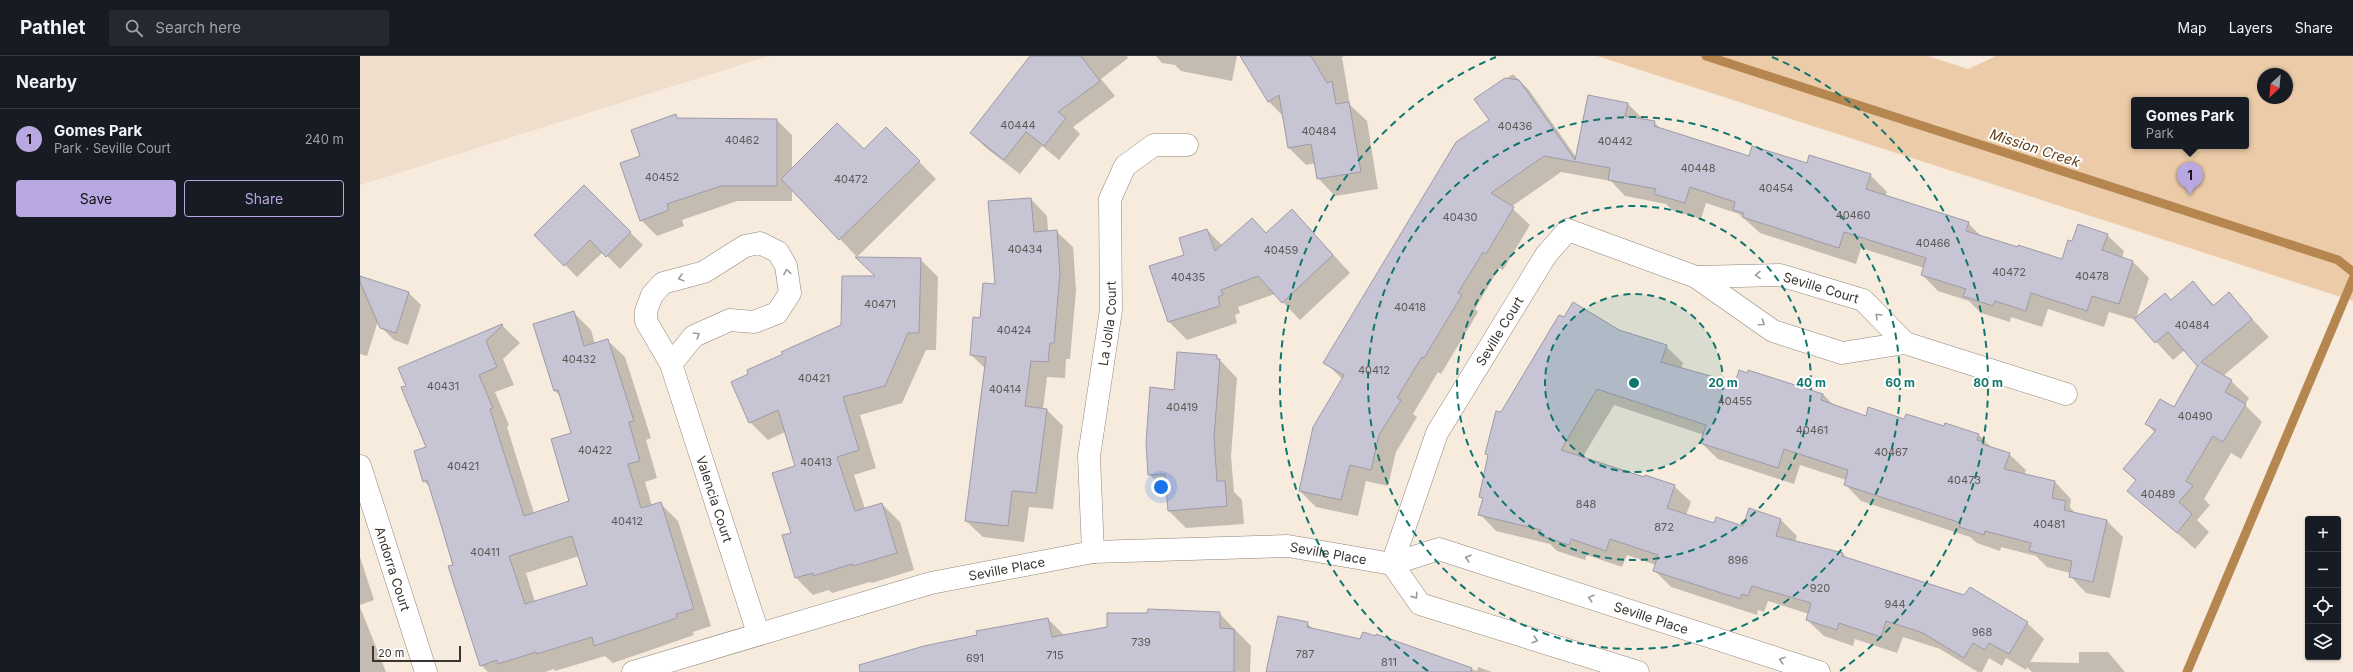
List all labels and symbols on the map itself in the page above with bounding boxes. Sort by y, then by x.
north arrow [2257,68,2293,104]
house number: 40444 [1000,118,1036,132]
house number: 40436 [1498,119,1533,133]
house number: 40484 [1301,124,1337,138]
water label: Mission Creek [1988,125,2083,170]
house number: 40462 [725,133,759,147]
house number: 40442 [1598,134,1632,148]
house number: 40448 [1680,161,1716,175]
pin: 1 [2177,162,2203,195]
house number: 40452 [645,170,679,184]
house number: 40472 [834,172,868,186]
house number: 40454 [1759,181,1793,195]
house number: 40460 [1836,208,1871,222]
house number: 40430 [1443,210,1478,224]
house number: 40466 [1916,236,1951,250]
house number: 40434 [1007,242,1043,256]
house number: 40459 [1264,243,1299,257]
house number: 40472 [1992,265,2026,279]
street label: Seville Court [1781,268,1861,306]
one-way arrow [783,269,792,275]
house number: 40478 [2075,269,2109,283]
house number: 40435 [1171,270,1206,284]
one-way arrow [1755,271,1761,280]
one-way arrow [678,273,685,282]
street label: La Jolla Court [1095,281,1120,367]
street label: Seville Court [1472,294,1527,369]
house number: 40471 [864,297,896,311]
house number: 40418 [1394,300,1426,314]
one-way arrow [1875,313,1883,321]
one-way arrow [1758,318,1765,325]
house number: 40484 [2174,318,2210,332]
house number: 40424 [997,323,1031,337]
one-way arrow [693,333,700,340]
house number: 40432 [562,352,596,366]
house number: 40412 [1358,363,1390,377]
house number: 40421 [798,371,830,385]
text: 20 m [1708,375,1738,390]
text: 40 m [1796,375,1826,390]
text: 60 m [1885,375,1915,390]
text: 80 m [1973,375,2003,390]
centre of rings [1627,376,1641,390]
house number: 40431 [427,379,459,393]
house number: 40414 [989,382,1021,396]
house number: 40455 [1718,394,1753,408]
house number: 40419 [1166,400,1198,414]
house number: 40490 [2178,409,2213,423]
house number: 40461 [1796,423,1828,437]
house number: 40422 [578,443,612,457]
house number: 40467 [1874,445,1908,459]
street label: Valencia Court [693,454,736,544]
house number: 40413 [800,455,832,469]
house number: 40421 [447,459,479,473]
house number: 40473 [1947,473,1981,487]
your location [1151,477,1171,497]
house number: 40489 [2141,487,2176,501]
house number: 848 [1576,497,1597,511]
house number: 40412 [611,514,643,528]
house number: 40481 [2033,517,2065,531]
house number: 872 [1654,520,1674,534]
street label: Andorra Court [372,525,414,613]
street label: Seville Place [1289,538,1368,567]
house number: 40411 [470,545,500,559]
street label: Seville Place [967,553,1046,584]
house number: 896 [1728,553,1748,567]
one-way arrow [1464,554,1471,563]
house number: 920 [1810,581,1830,595]
one-way arrow [1410,592,1417,599]
one-way arrow [1588,594,1595,603]
house number: 944 [1884,597,1906,611]
street label: Seville Place [1612,598,1691,637]
house number: 968 [1972,625,1992,639]
house number: 739 [1131,635,1151,649]
one-way arrow [1532,635,1539,644]
scale bar [372,644,461,663]
house number: 787 [1295,647,1315,661]
house number: 715 [1046,648,1064,662]
house number: 691 [966,651,984,665]
house number: 811 [1381,655,1397,669]
one-way arrow [1778,656,1785,665]

